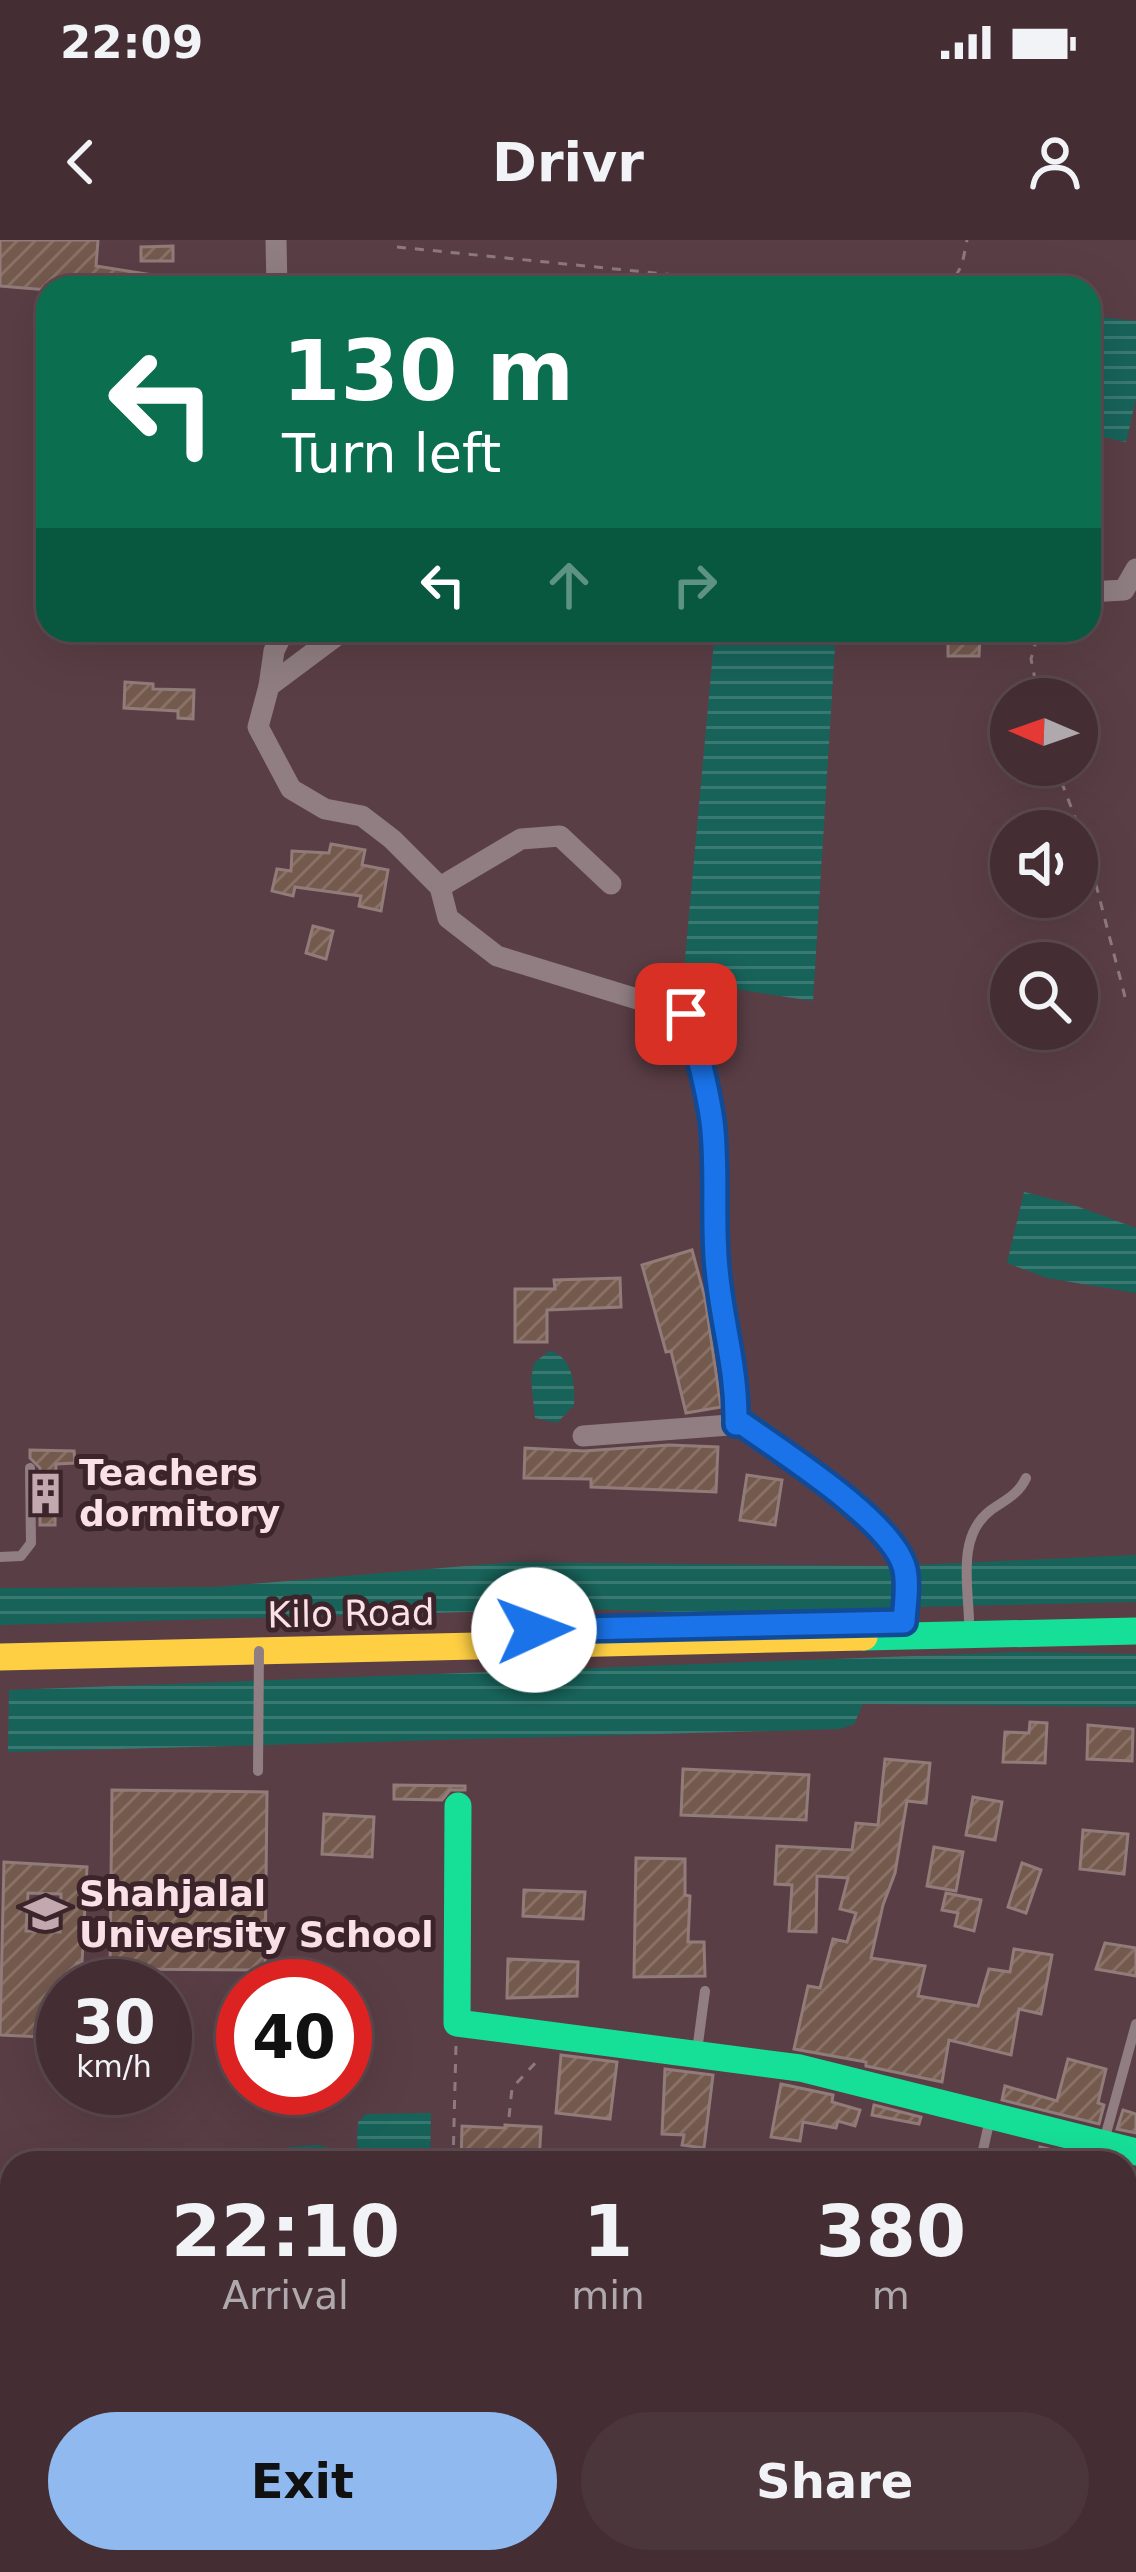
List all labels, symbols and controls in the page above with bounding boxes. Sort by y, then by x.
text: 22:09 [60,16,203,69]
icon: back [48,129,114,195]
icon: person [1022,129,1088,195]
text: Drivr [492,131,644,194]
text: 130 m [282,322,574,420]
icon: left [84,324,240,480]
text: Turn left [282,422,501,485]
icon: left [410,552,476,618]
icon: ahead [536,552,602,618]
icon: right [662,552,728,618]
north arrow [990,678,1098,786]
map controls [990,678,1098,1050]
button: sound [990,810,1098,918]
button: search [990,942,1098,1050]
pin [635,963,737,1065]
icon: arrive [653,981,719,1047]
place label: Teachers dormitory [79,1452,280,1534]
building icon: Teachers dormitory [22,1470,68,1516]
position arrow [471,1567,597,1693]
street label: Kilo Road [267,1592,435,1635]
place label: Shahjalal University School [79,1873,434,1955]
school or university icon: Shahjalal University School [22,1891,68,1937]
speed limit sign: 40 [216,1959,372,2115]
text: 30 [72,1987,156,2057]
text: km/h [76,2049,152,2084]
text: 22:10 [171,2189,400,2273]
text: 1 [583,2189,633,2273]
text: 380 [816,2189,966,2273]
text: Arrival [222,2273,349,2318]
text: min [571,2273,645,2318]
text: m [872,2273,910,2318]
button: Exit [48,2412,557,2550]
button: Share [581,2412,1089,2550]

